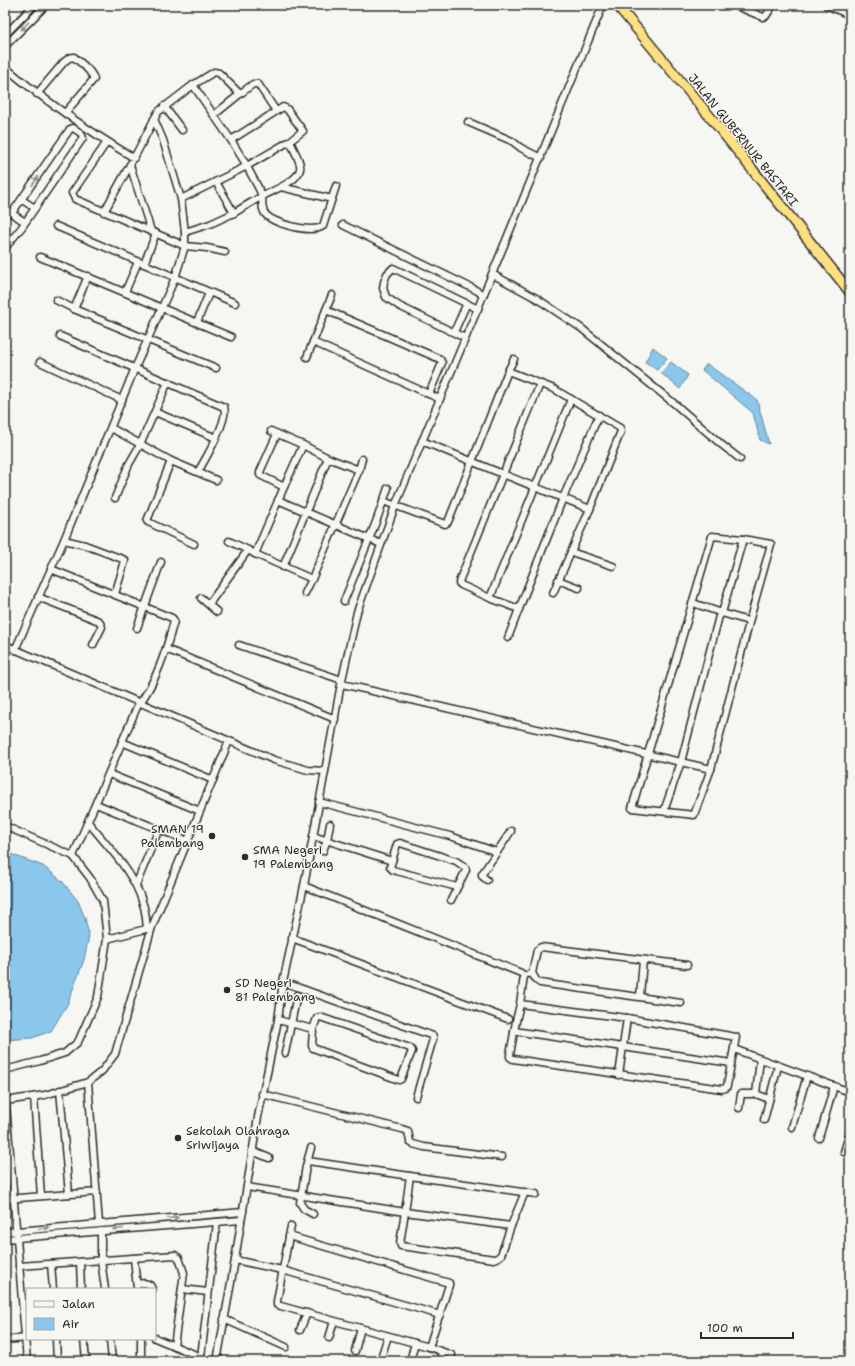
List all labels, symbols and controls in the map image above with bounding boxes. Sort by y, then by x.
one-way arrow [21,21,30,31]
street label: JALAN GUBERNUR BASTARI [685,70,802,210]
one-way arrow [31,176,39,186]
place label: SMAN 19 Palembang [141,821,204,851]
marker: SMAN 19 Palembang [207,831,217,841]
place label: SMA Negeri 19 Palembang [253,842,333,872]
marker: SMA Negeri 19 Palembang [240,852,250,862]
place label: SD Negeri 81 Palembang [235,975,315,1005]
marker: SD Negeri 81 Palembang [222,985,232,995]
place label: Sekolah Olahraga Sriwijaya [186,1123,290,1153]
marker: Sekolah Olahraga Sriwijaya [173,1133,183,1143]
one-way arrow [167,1214,179,1221]
one-way arrow [38,1225,50,1232]
one-way arrow [112,1226,124,1233]
legend [26,1288,156,1340]
text: Jalan [62,1296,95,1312]
scale bar [701,1314,793,1340]
text: Air [62,1316,80,1332]
text: 100 m [707,1320,743,1336]

